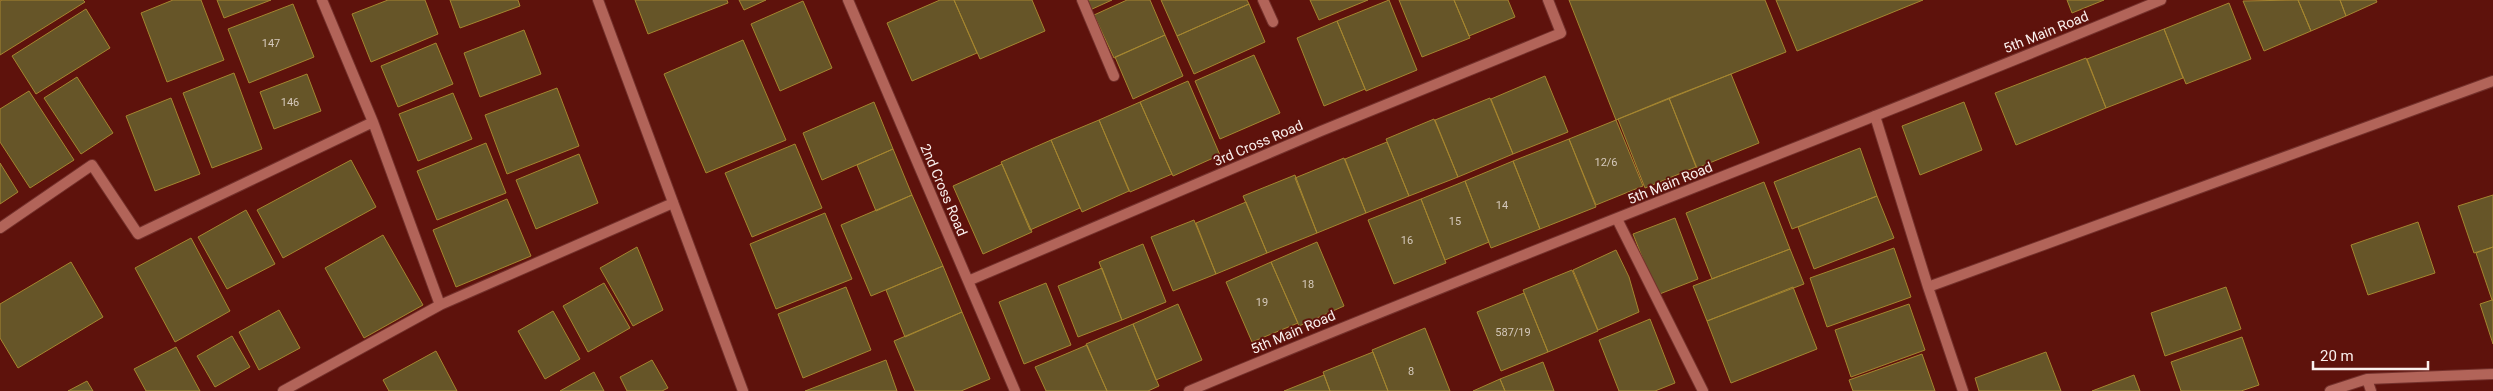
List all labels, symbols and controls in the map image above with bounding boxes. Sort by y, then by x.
street label: 5th Main Road [2001,8,2091,56]
house number: 147 [262,37,280,50]
house number: 146 [281,96,299,109]
street label: 3rd Cross Road [1211,117,1305,169]
street label: 2nd Cross Road [917,141,971,239]
house number: 12/6 [1594,156,1618,169]
street label: 5th Main Road [1625,159,1715,207]
house number: 14 [1496,199,1508,212]
house number: 15 [1449,215,1461,228]
house number: 16 [1401,234,1413,247]
house number: 18 [1302,278,1314,291]
house number: 19 [1256,296,1268,309]
street label: 5th Main Road [1248,307,1338,357]
house number: 587/19 [1495,326,1531,339]
scale bar [2313,338,2428,370]
text: 20 m [2320,347,2354,365]
house number: 8 [1408,365,1414,378]

